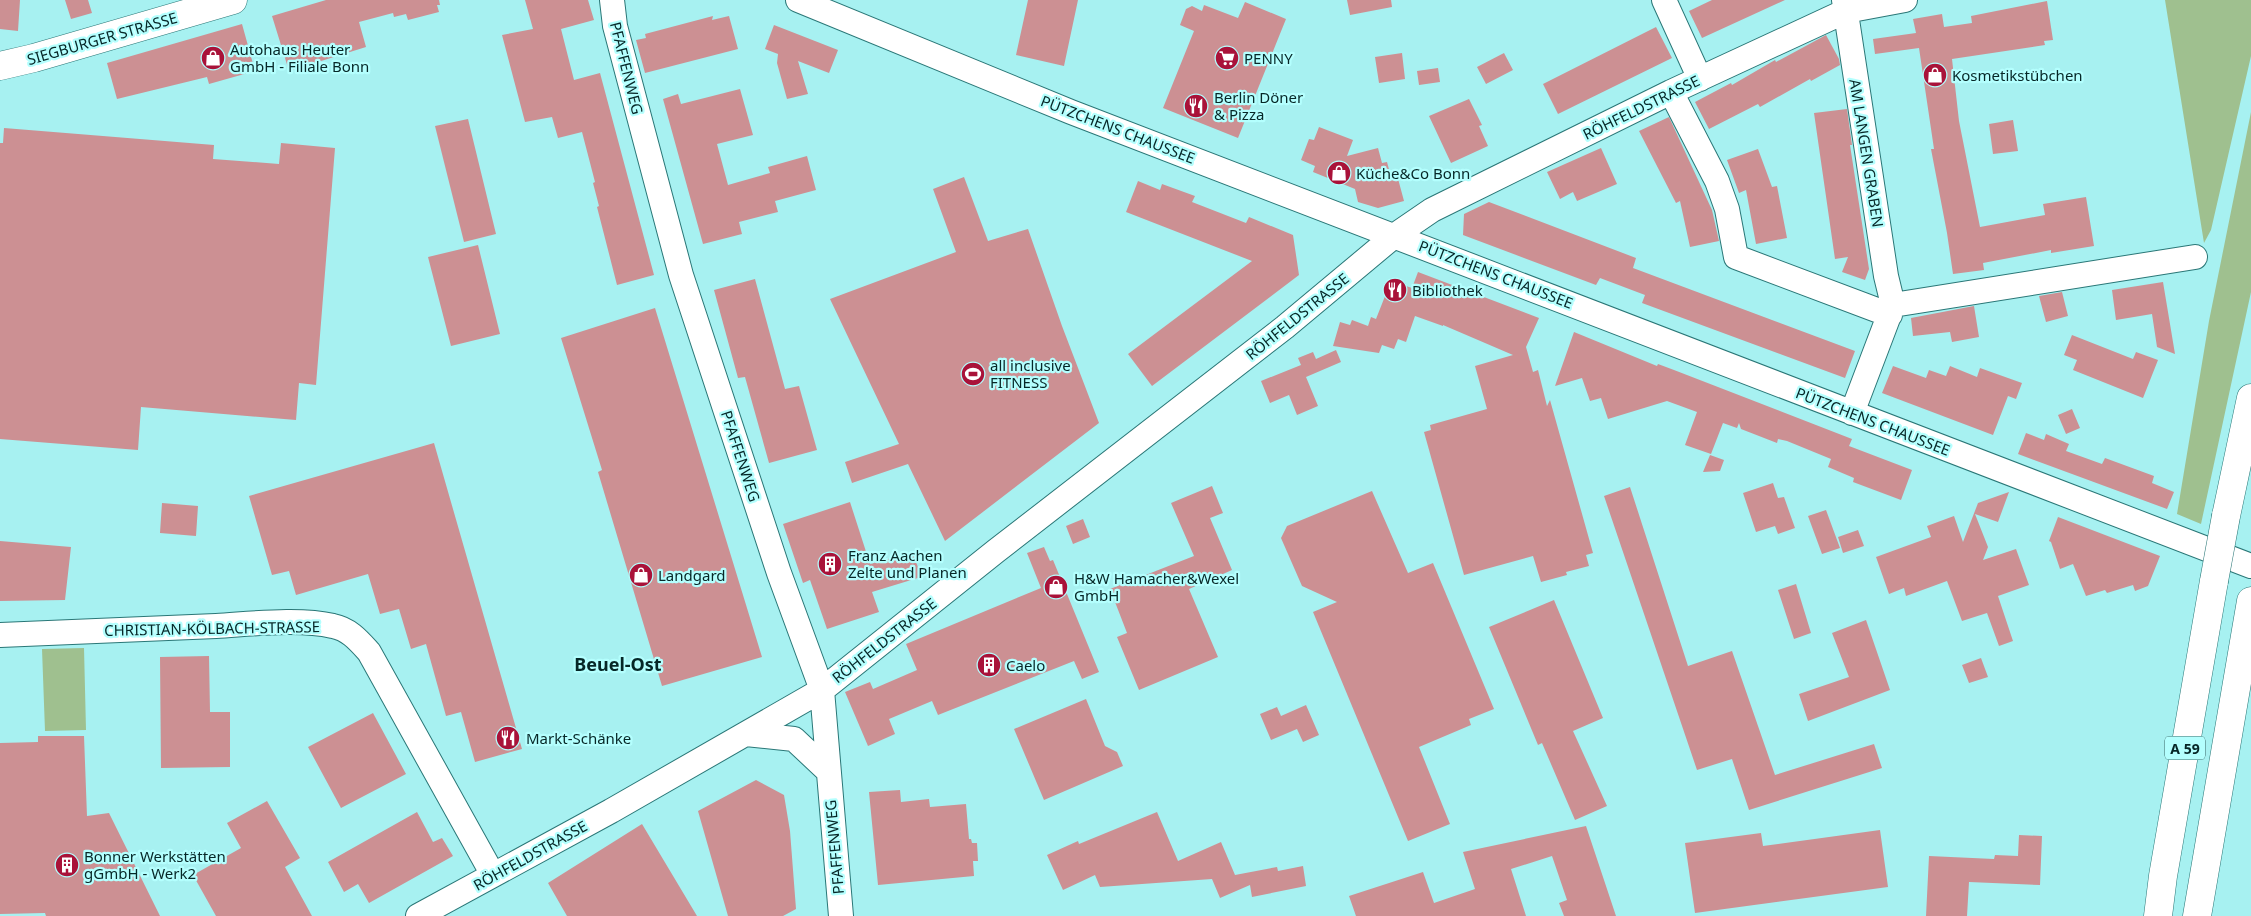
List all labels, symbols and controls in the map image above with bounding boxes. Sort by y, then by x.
street label: SIEGBURGER STRASSE [25,7,179,69]
street label: PFAFFENWEG [606,20,648,116]
place label: Autohaus Heuter GmbH - Filiale Bonn [230,39,369,76]
shop icon: Autohaus Heuter GmbH - Filiale Bonn [200,45,226,71]
supermarket icon: PENNY [1214,45,1240,71]
place label: PENNY [1244,48,1293,68]
shop icon: Kosmetikstübchen [1922,62,1948,88]
place label: Kosmetikstübchen [1952,65,2083,85]
street label: RÖHFELDSTRASSE [1579,70,1703,144]
street label: AM LANGEN GRABEN [1845,77,1889,229]
place label: Berlin Döner & Pizza [1214,87,1303,124]
street label: PÜTZCHENS CHAUSSEE [1038,90,1198,168]
restaurant icon: Berlin Döner & Pizza [1183,93,1209,119]
shop icon: Küche&Co Bonn [1326,160,1352,186]
place label: Küche&Co Bonn [1356,163,1470,183]
street label: PÜTZCHENS CHAUSSEE [1416,235,1576,313]
street label: RÖHFELDSTRASSE [1241,268,1353,364]
restaurant icon: Bibliothek [1382,277,1408,303]
place label: Bibliothek [1412,280,1483,300]
place label: all inclusive FITNESS [990,355,1071,392]
sports icon: all inclusive FITNESS [960,361,986,387]
street label: PÜTZCHENS CHAUSSEE [1793,382,1953,460]
street label: PFAFFENWEG [717,408,765,504]
place label: Franz Aachen Zelte und Planen [848,545,967,582]
building icon: Franz Aachen Zelte und Planen [817,551,843,577]
shop icon: Landgard [628,562,654,588]
place label: Landgard [658,565,726,585]
place label: H&W Hamacher&Wexel GmbH [1074,568,1239,605]
shop icon: H&W Hamacher&Wexel GmbH [1043,574,1069,600]
street label: RÖHFELDSTRASSE [828,593,940,687]
street label: CHRISTIAN-KÖLBACH-STRASSE [104,616,320,640]
district label: Beuel-Ost [574,652,662,676]
building icon: Caelo [976,652,1002,678]
place label: Caelo [1006,655,1045,675]
restaurant icon: Markt-Schänke [495,725,521,751]
place label: Markt-Schänke [526,728,631,748]
road number: A 59 [2165,736,2205,760]
street label: PFAFFENWEG [820,799,848,895]
street label: RÖHFELDSTRASSE [469,815,591,895]
place label: Bonner Werkstätten gGmbH - Werk2 [84,846,226,883]
building icon: Bonner Werkstätten gGmbH - Werk2 [54,852,80,878]

